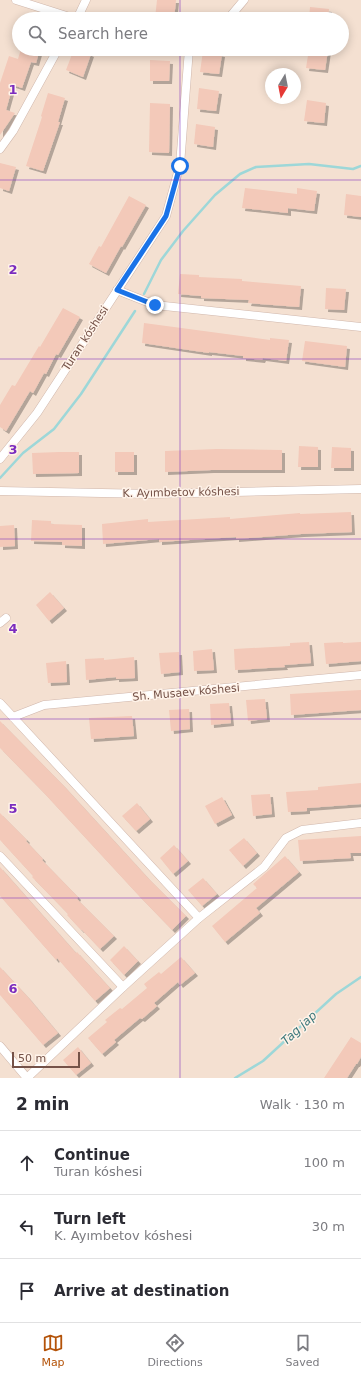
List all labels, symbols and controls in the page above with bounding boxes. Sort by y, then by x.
search box [12,12,349,56]
icon: search [26,23,48,45]
text: Search here [58,25,148,43]
north arrow [265,68,301,104]
text: 1 [8,82,18,97]
route start [171,157,189,175]
text: 2 [8,262,18,277]
route end [146,296,164,314]
street label: Turan kóshesi [59,303,111,374]
text: 3 [8,442,18,457]
street label: K. Ayımbetov kóshesi [122,485,240,500]
text: 4 [8,621,18,636]
street label: Sh. Musaev kóshesi [132,681,240,704]
text: 5 [8,801,18,816]
text: 6 [8,981,18,996]
water label: Tag jap [278,1008,320,1048]
scale bar [12,1050,80,1069]
text: 50 m [18,1052,46,1065]
text: 2 min [16,1094,69,1114]
text: Walk · 130 m [260,1097,345,1112]
text: Continue [54,1146,130,1164]
icon: ahead [16,1152,38,1174]
text: 100 m [303,1155,345,1170]
text: Turan kóshesi [54,1164,142,1179]
text: Turn left [54,1210,126,1228]
icon: left [16,1216,38,1238]
text: 30 m [312,1219,345,1234]
text: K. Ayımbetov kóshesi [54,1228,192,1243]
icon: arrive [16,1280,38,1302]
text: Arrive at destination [54,1282,229,1300]
tab: Map [41,1332,65,1369]
tab: Directions [147,1332,203,1369]
tab: Saved [286,1332,320,1369]

